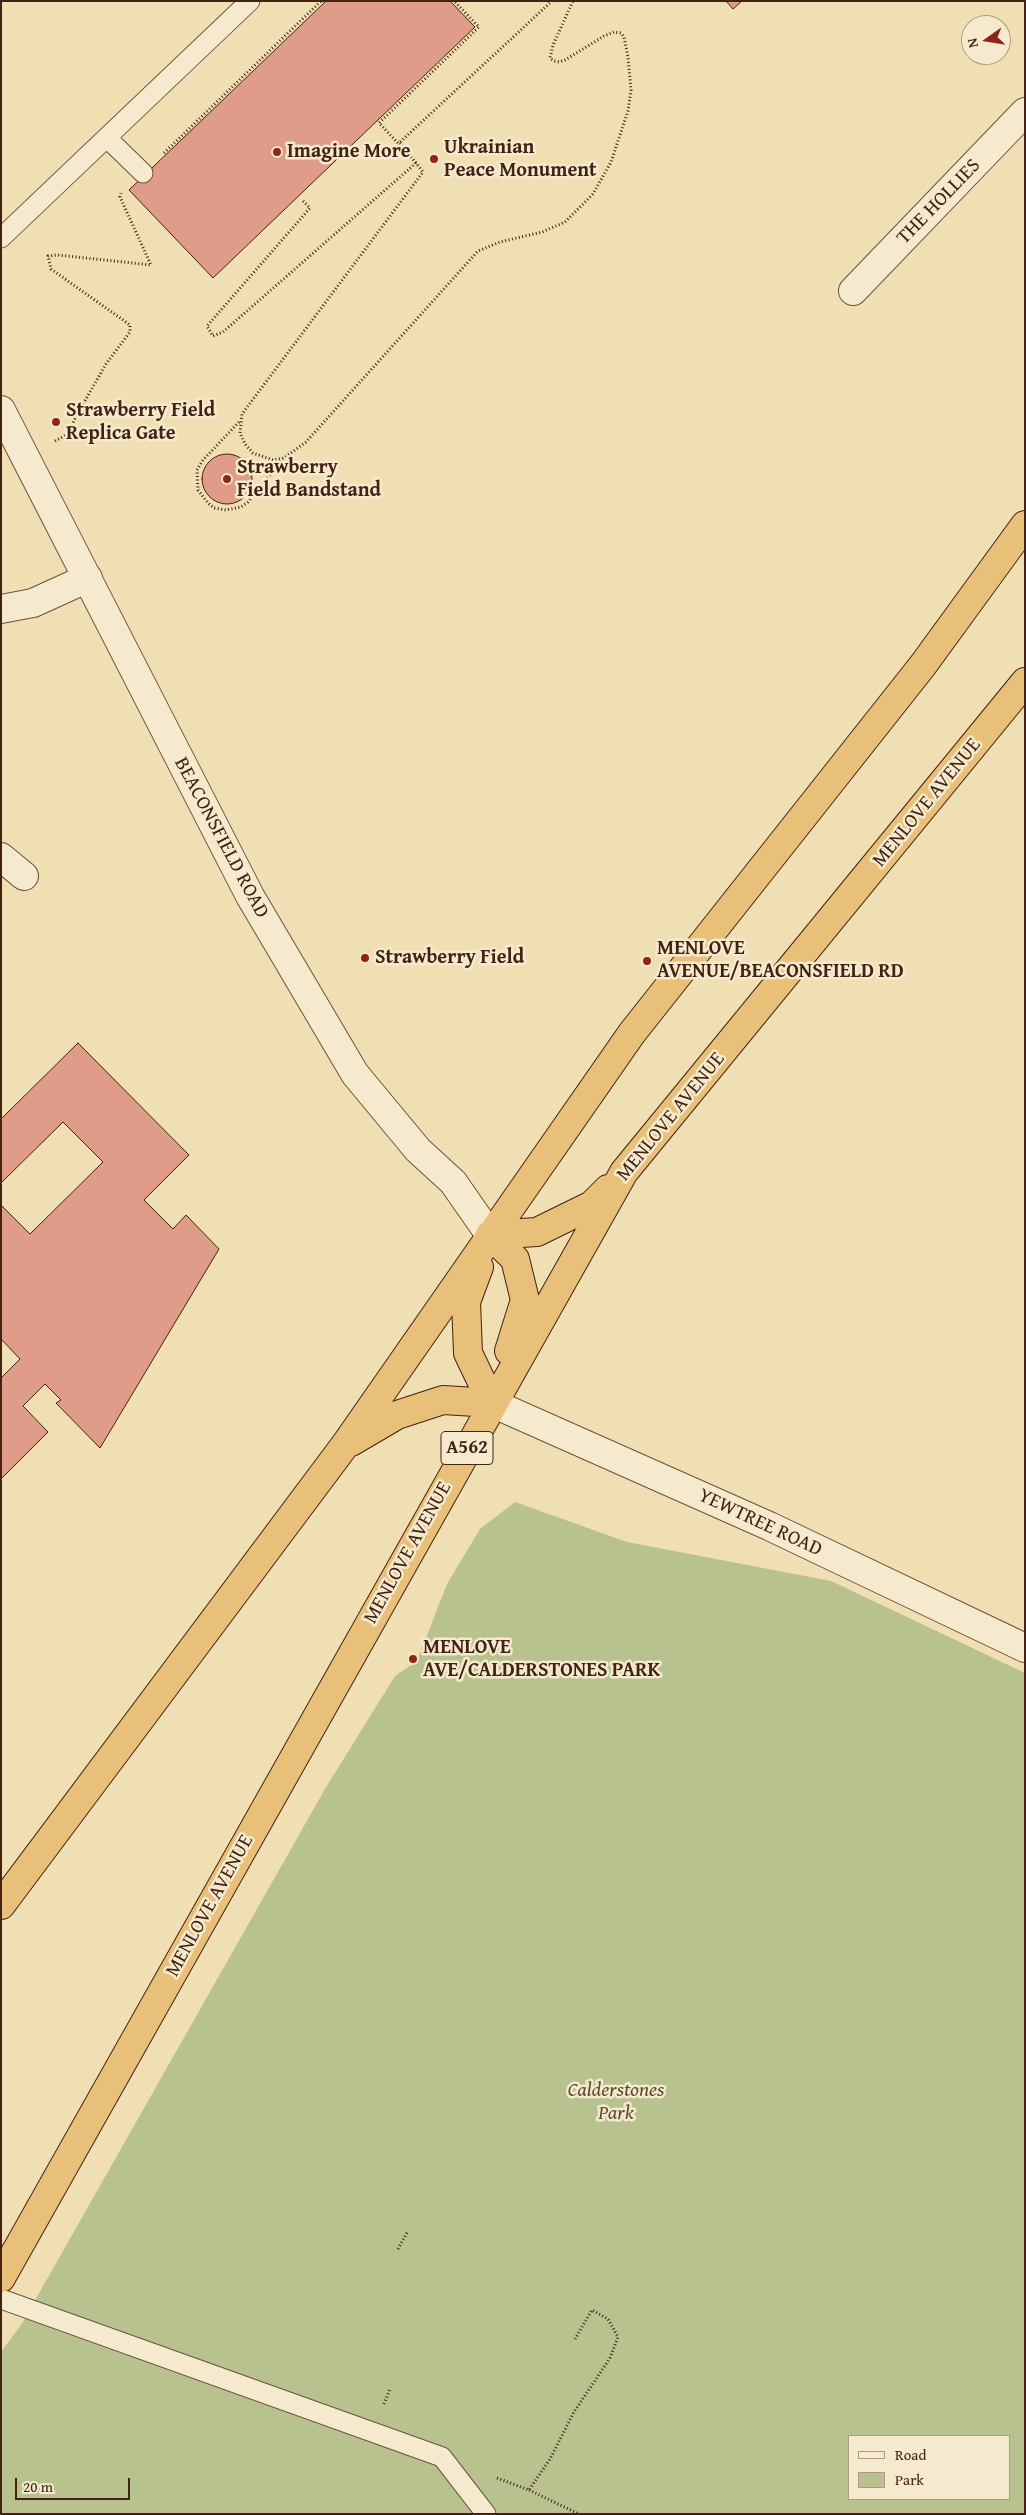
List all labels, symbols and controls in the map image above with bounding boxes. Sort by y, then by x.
north arrow [961,15,1011,65]
text: N [962,36,983,50]
place label: Ukrainian Peace Monument [444,136,597,183]
place label: Imagine More [287,140,410,164]
marker: Imagine More [271,146,283,158]
marker: Ukrainian Peace Monument [428,153,440,165]
street label: THE HOLLIES [892,154,986,250]
place label: Strawberry Field Replica Gate [66,399,215,446]
marker: Strawberry Field Replica Gate [50,416,62,428]
place label: Strawberry Field Bandstand [237,456,381,503]
marker: Strawberry Field Bandstand [221,473,233,485]
street label: MENLOVE AVENUE [868,734,986,872]
street label: BEACONSFIELD ROAD [168,753,274,923]
place label: MENLOVE AVENUE/BEACONSFIELD RD [657,937,904,984]
place label: Strawberry Field [375,946,524,970]
marker: Strawberry Field [359,952,371,964]
marker: MENLOVE AVENUE/BEACONSFIELD RD [641,955,653,967]
street label: MENLOVE AVENUE [612,1048,730,1186]
road number: A562 [441,1432,493,1465]
street label: MENLOVE AVENUE [359,1478,457,1628]
street label: YEWTREE ROAD [694,1484,826,1562]
place label: MENLOVE AVE/CALDERSTONES PARK [423,1636,660,1683]
marker: MENLOVE AVE/CALDERSTONES PARK [407,1653,419,1665]
street label: MENLOVE AVENUE [161,1831,259,1981]
park label: Calderstones Park [568,2079,664,2126]
legend [848,2435,1011,2500]
text: Road [895,2444,926,2465]
scale bar [18,2468,132,2500]
text: Park [895,2469,924,2490]
text: 20 m [23,2476,53,2497]

